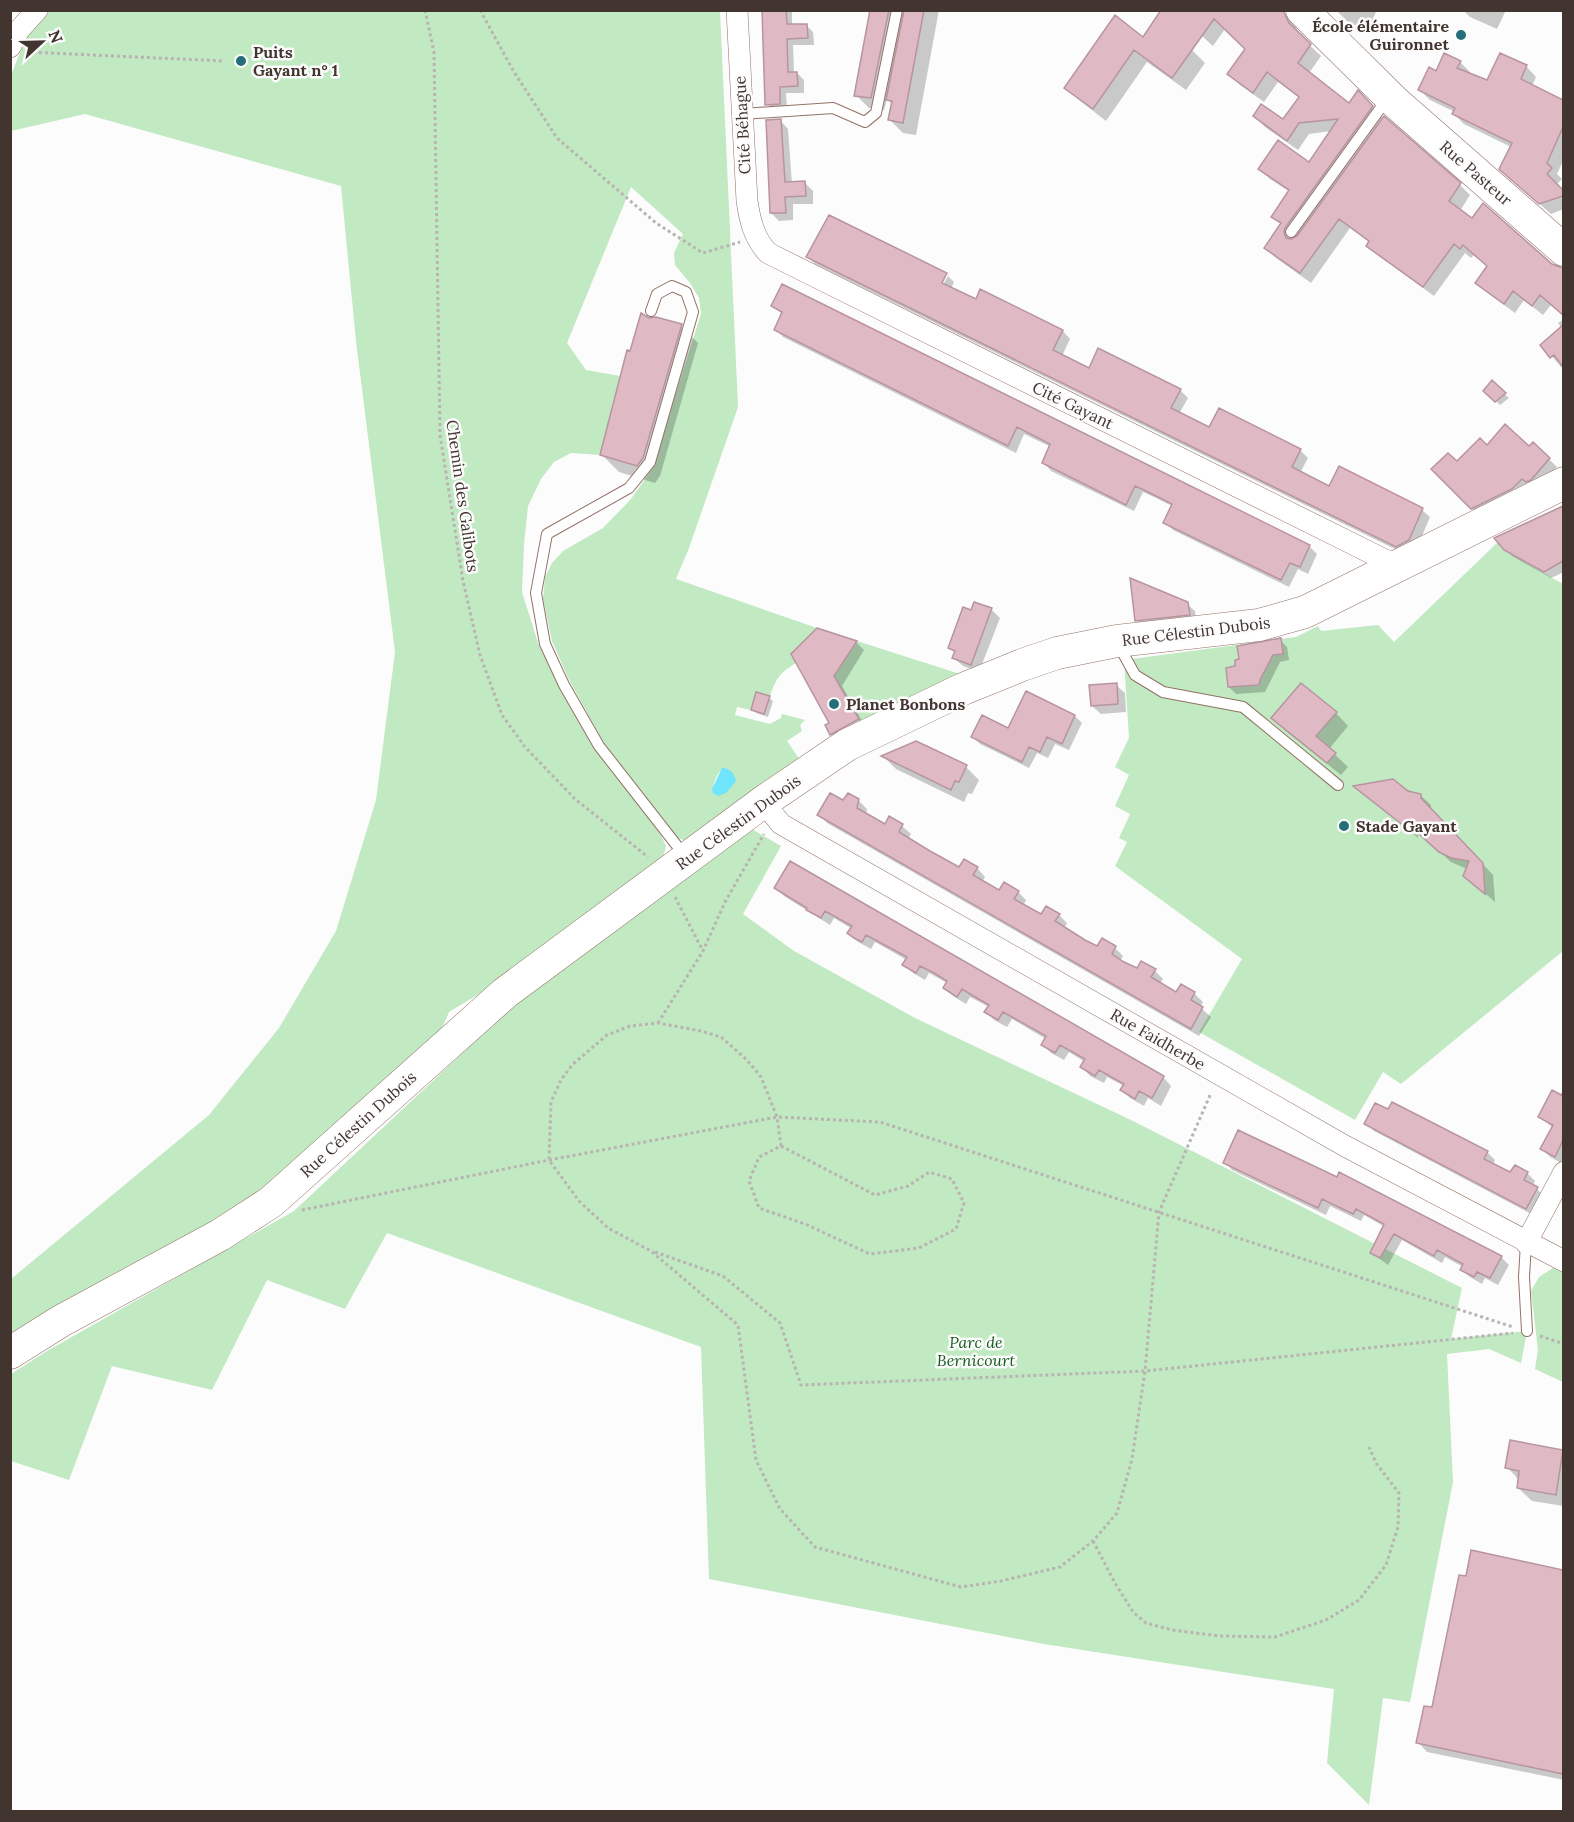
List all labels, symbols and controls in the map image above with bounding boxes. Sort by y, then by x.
north arrow [12,12,72,72]
place label: École élémentaire Guironnet [1312,16,1449,54]
text: N [44,27,67,46]
marker: École élémentaire Guironnet [1454,28,1468,42]
place label: Puits Gayant n° 1 [253,42,338,80]
marker: Puits Gayant n° 1 [234,54,248,68]
street label: Cité Béhague [729,75,755,175]
street label: Rue Pasteur [1436,136,1516,210]
street label: Cité Gayant [1029,377,1118,434]
street label: Chemin des Galibots [442,419,484,573]
street label: Rue Célestin Dubois [1121,612,1271,650]
place label: Planet Bonbons [846,694,965,714]
marker: Planet Bonbons [827,697,841,711]
street label: Rue Célestin Dubois [672,770,804,874]
place label: Stade Gayant [1356,816,1457,836]
marker: Stade Gayant [1337,819,1351,833]
street label: Rue Faidherbe [1107,1004,1209,1074]
street label: Rue Célestin Dubois [296,1067,420,1181]
park label: Parc de Bernicourt [937,1332,1015,1370]

